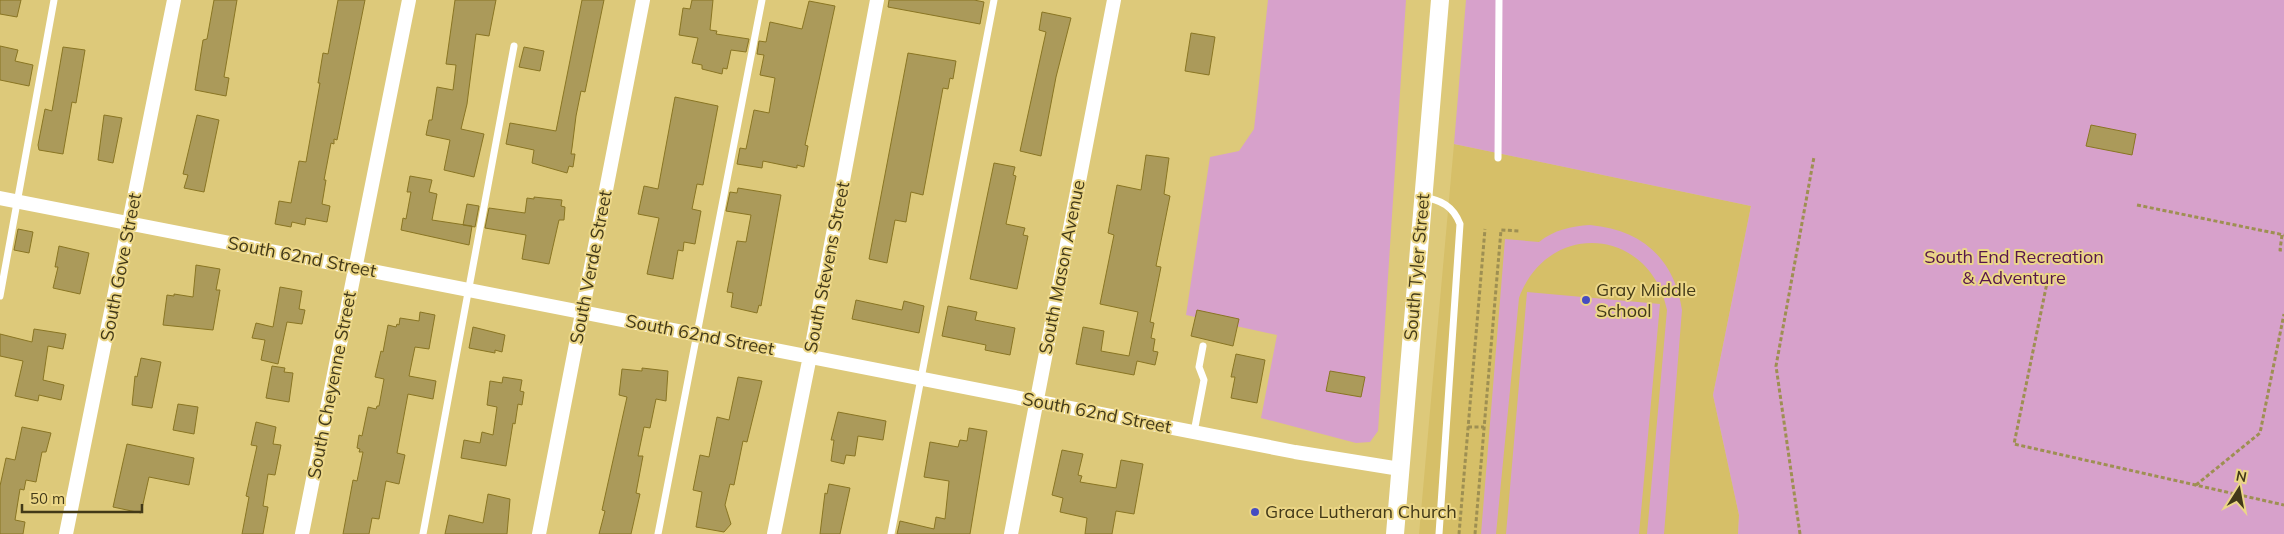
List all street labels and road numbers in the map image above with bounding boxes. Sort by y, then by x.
street label: South Mason Avenue [1033,178,1090,356]
street label: South Stevens Street [799,179,854,354]
street label: South Verde Street [564,188,617,346]
street label: South Gove Street [95,191,146,343]
street label: South Tyler Street [1399,192,1434,342]
street label: South 62nd Street [226,231,378,282]
street label: South Cheyenne Street [302,289,361,481]
street label: South 62nd Street [624,309,776,360]
street label: South 62nd Street [1021,387,1173,438]

